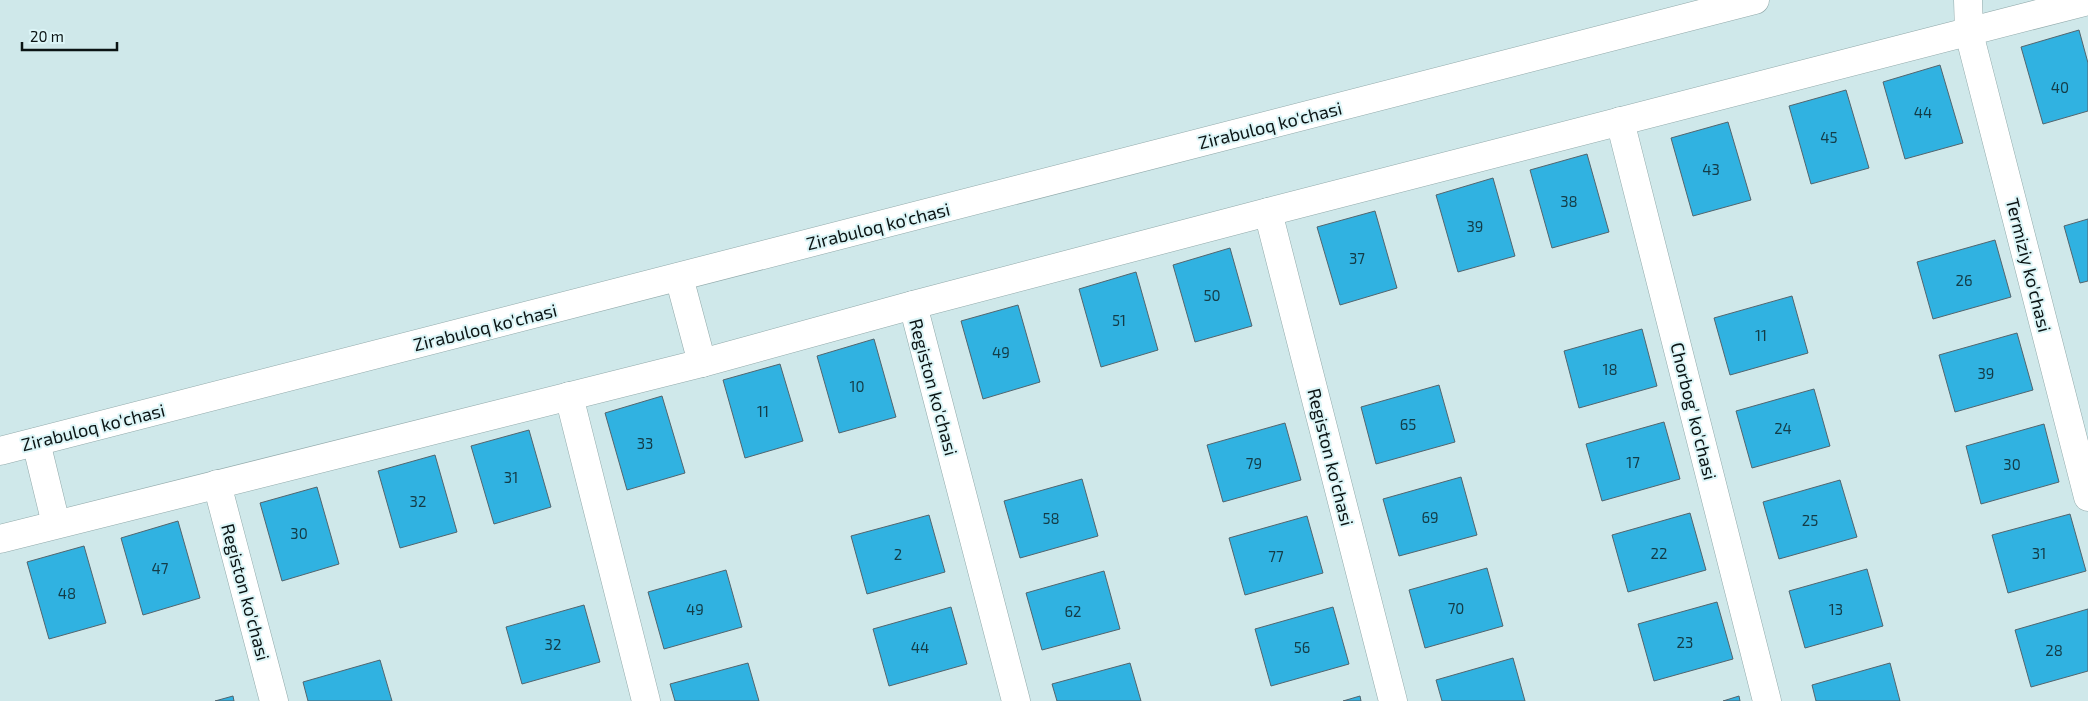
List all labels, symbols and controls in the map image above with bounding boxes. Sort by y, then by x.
scale bar [22,20,118,52]
text: 20 m [30,27,64,45]
house number: 40 [2051,78,2069,96]
street label: Zirabuloq ko'chasi [1196,97,1344,153]
house number: 44 [1914,103,1932,121]
house number: 45 [1820,128,1838,146]
house number: 43 [1702,160,1720,178]
house number: 38 [1560,192,1578,210]
street label: Termiziy ko'chasi [2002,196,2056,334]
street label: Zirabuloq ko'chasi [804,198,952,254]
house number: 39 [1467,217,1483,235]
house number: 37 [1349,249,1365,267]
house number: 26 [1955,271,1973,289]
house number: 50 [1203,286,1221,304]
street label: Zirabuloq ko'chasi [411,299,559,355]
house number: 51 [1112,311,1126,329]
street label: Registon ko'chasi [905,316,963,458]
house number: 11 [1755,326,1767,344]
street label: Chorbog' ko'chasi [1666,340,1722,482]
house number: 49 [992,343,1010,361]
house number: 18 [1602,360,1618,378]
house number: 39 [1978,364,1994,382]
house number: 10 [849,377,865,395]
street label: Registon ko'chasi [1303,386,1359,528]
street label: Zirabuloq ko'chasi [19,399,167,455]
house number: 11 [757,402,769,420]
house number: 65 [1400,415,1416,433]
house number: 24 [1774,419,1792,437]
house number: 33 [637,434,653,452]
house number: 17 [1626,453,1640,471]
house number: 79 [1246,454,1262,472]
house number: 30 [2003,455,2021,473]
house number: 31 [504,468,518,486]
house number: 32 [410,492,426,510]
house number: 69 [1421,508,1439,526]
house number: 58 [1042,509,1060,527]
house number: 25 [1802,511,1818,529]
street label: Registon ko'chasi [217,521,275,663]
house number: 30 [290,524,308,542]
house number: 22 [1651,544,1667,562]
house number: 31 [2032,544,2046,562]
house number: 2 [894,545,902,563]
house number: 77 [1268,547,1284,565]
house number: 47 [152,559,169,577]
house number: 48 [58,584,76,602]
house number: 70 [1448,599,1464,617]
house number: 49 [686,600,704,618]
house number: 13 [1829,600,1843,618]
house number: 62 [1064,602,1082,620]
house number: 23 [1677,633,1693,651]
house number: 32 [545,635,561,653]
house number: 44 [911,638,929,656]
house number: 56 [1294,638,1310,656]
house number: 28 [2045,641,2063,659]

